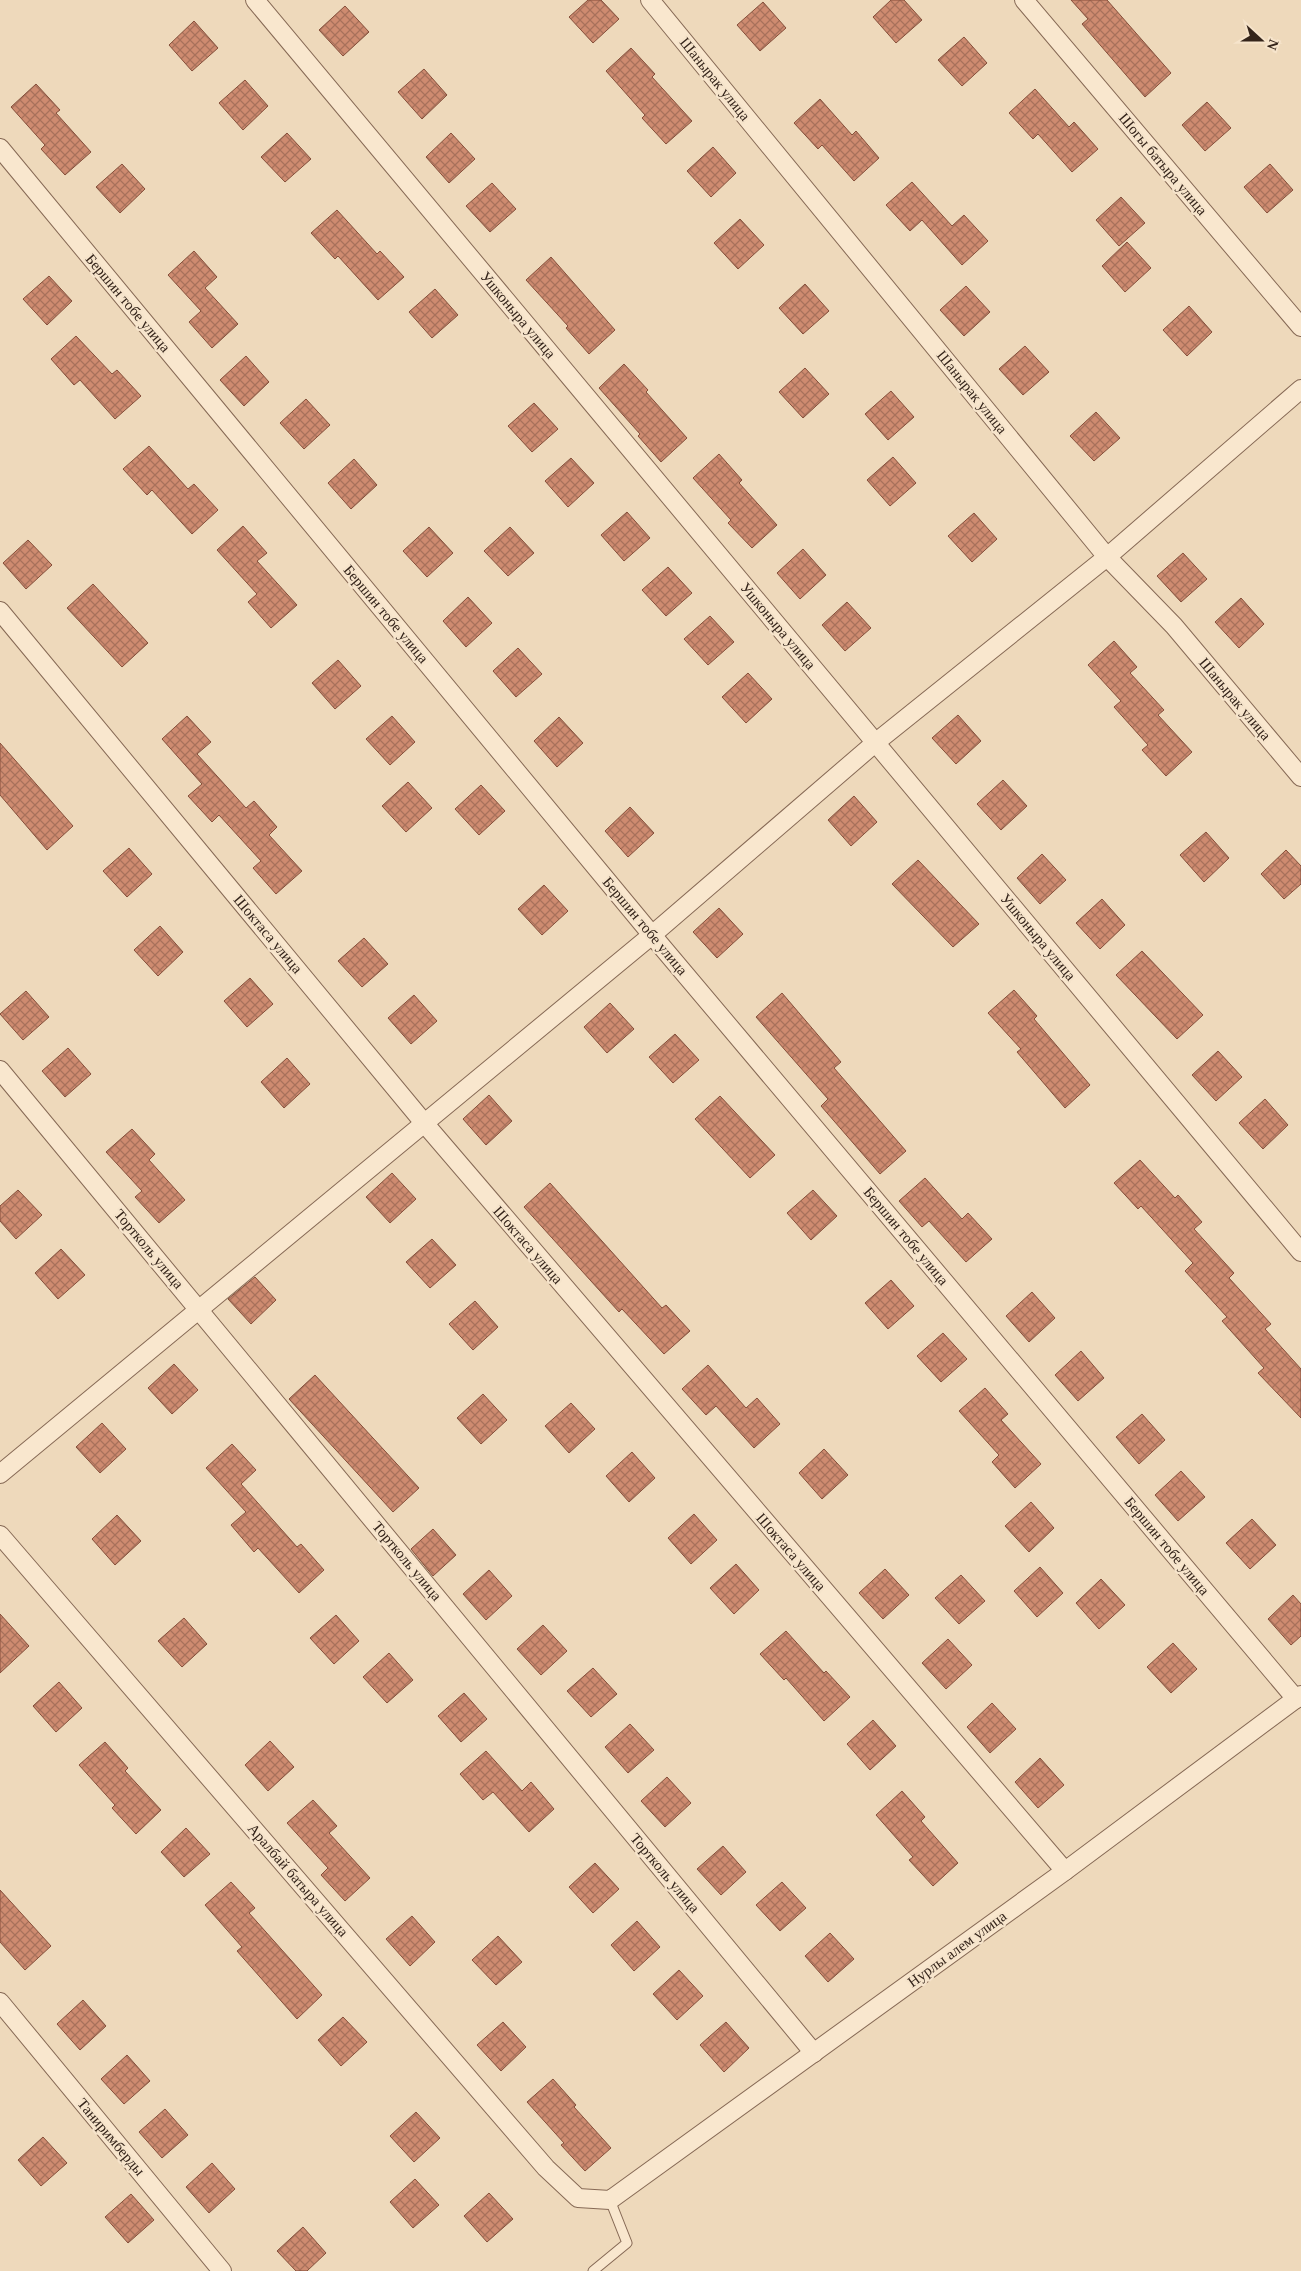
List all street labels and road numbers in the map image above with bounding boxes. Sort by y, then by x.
street label: Шанырак улица [677,34,754,124]
street label: Шогы батыра улица [1116,110,1211,218]
street label: Бершин тобе улица [82,251,174,355]
street label: Ушконыра улица [477,269,559,362]
street label: Шанырак улица [934,347,1011,437]
street label: Бершин тобе улица [340,562,432,666]
street label: Ушконыра улица [737,580,819,673]
street label: Шанырак улица [1196,655,1274,744]
street label: Бершин тобе улица [599,874,691,978]
street label: Ушконыра улица [997,891,1079,984]
street label: Шоктаса улица [231,892,306,977]
street label: Бершин тобе улица [860,1184,952,1288]
street label: Шоктаса улица [490,1203,566,1287]
street label: Тортколь улица [111,1206,187,1292]
street label: Бершин тобе улица [1121,1494,1213,1598]
street label: Шоктаса улица [753,1510,829,1594]
street label: Тортколь улица [369,1518,445,1604]
street label: Аралбай батыра улица [245,1820,352,1940]
street label: Тортколь улица [627,1830,703,1916]
street label: Нурлы алем улица [904,1908,1010,1990]
street label: Таниримберды [74,2095,148,2179]

